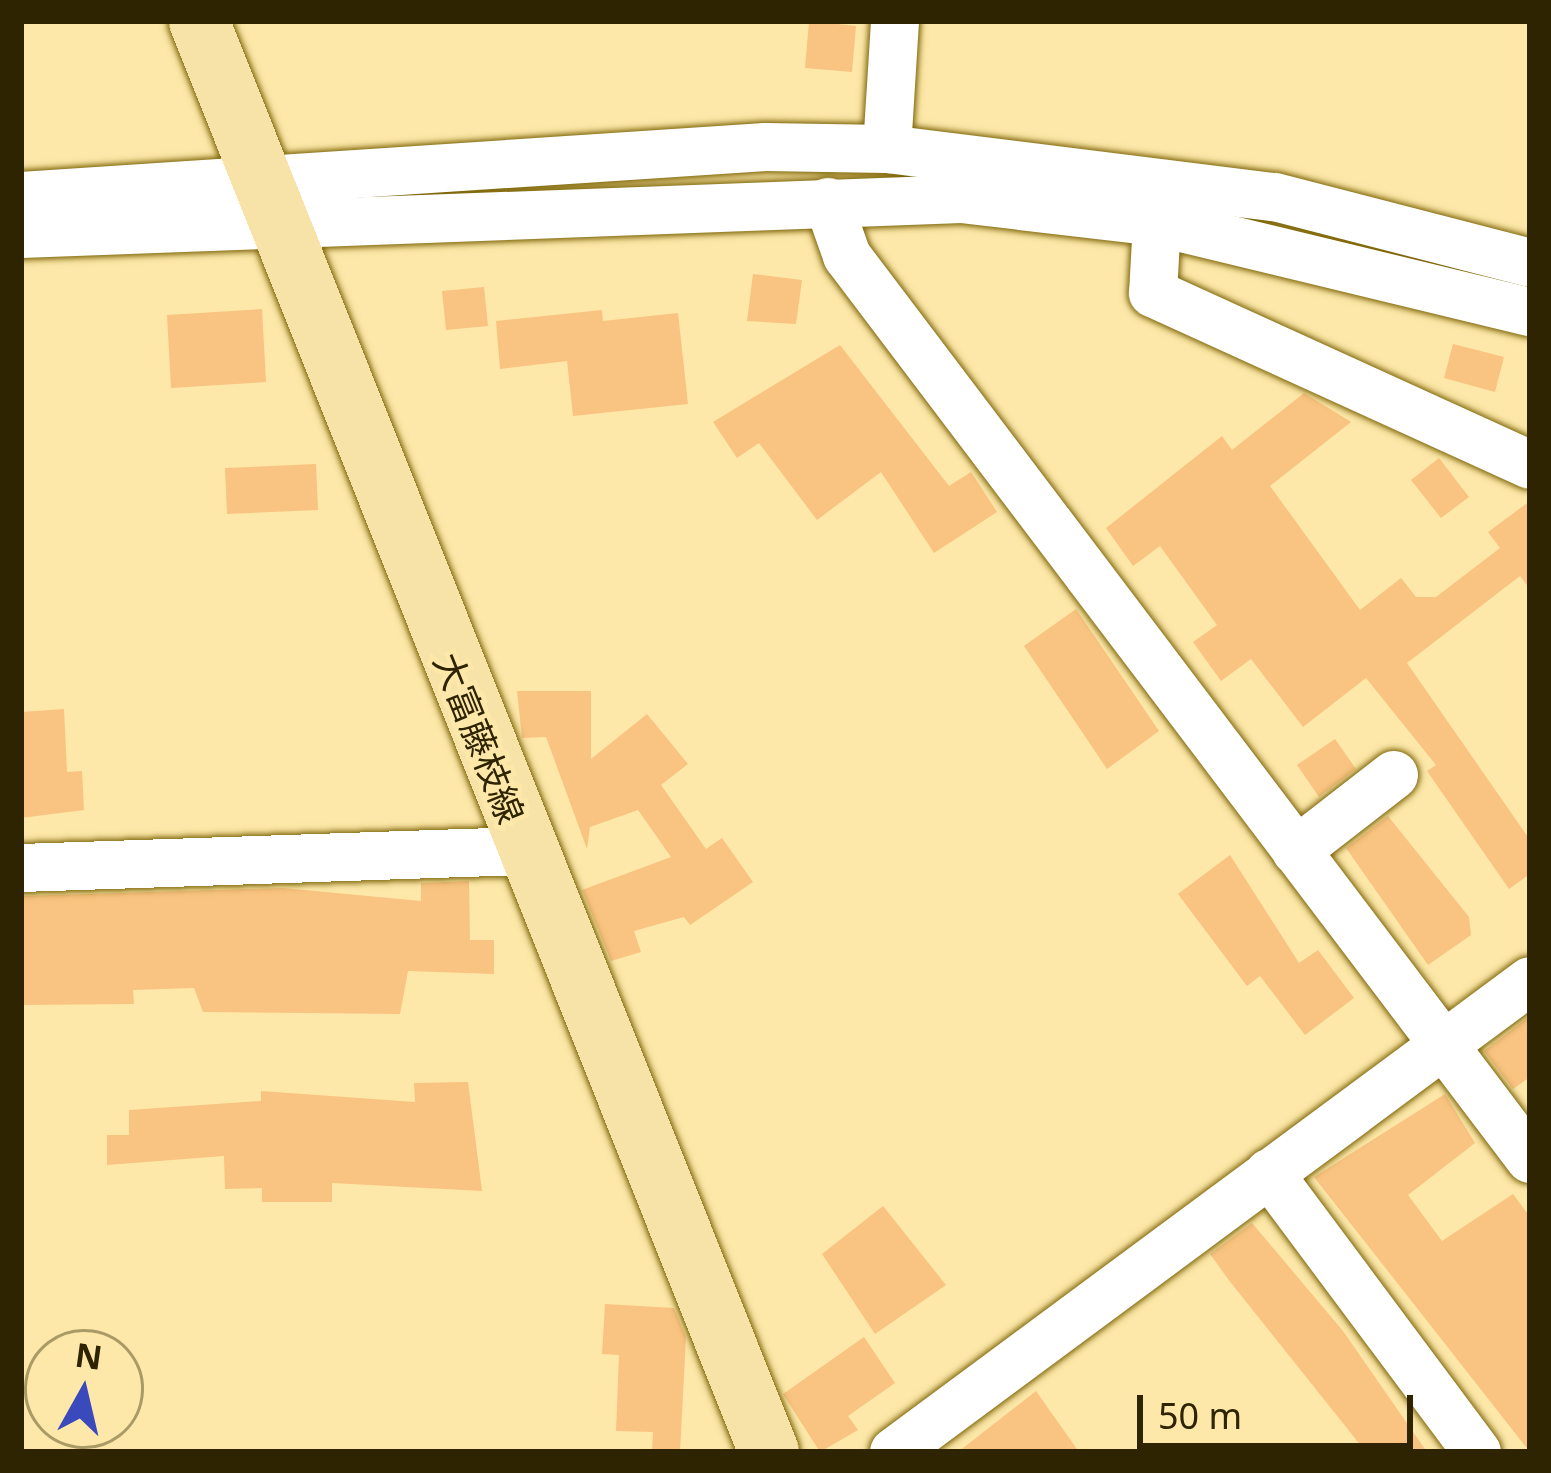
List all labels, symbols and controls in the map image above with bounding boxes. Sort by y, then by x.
street label: 大富藤枝線 [425,646,533,830]
north arrow [24,1329,144,1449]
text: N [72,1332,105,1380]
scale bar [1143,1371,1419,1445]
text: 50 m [1158,1391,1242,1440]

